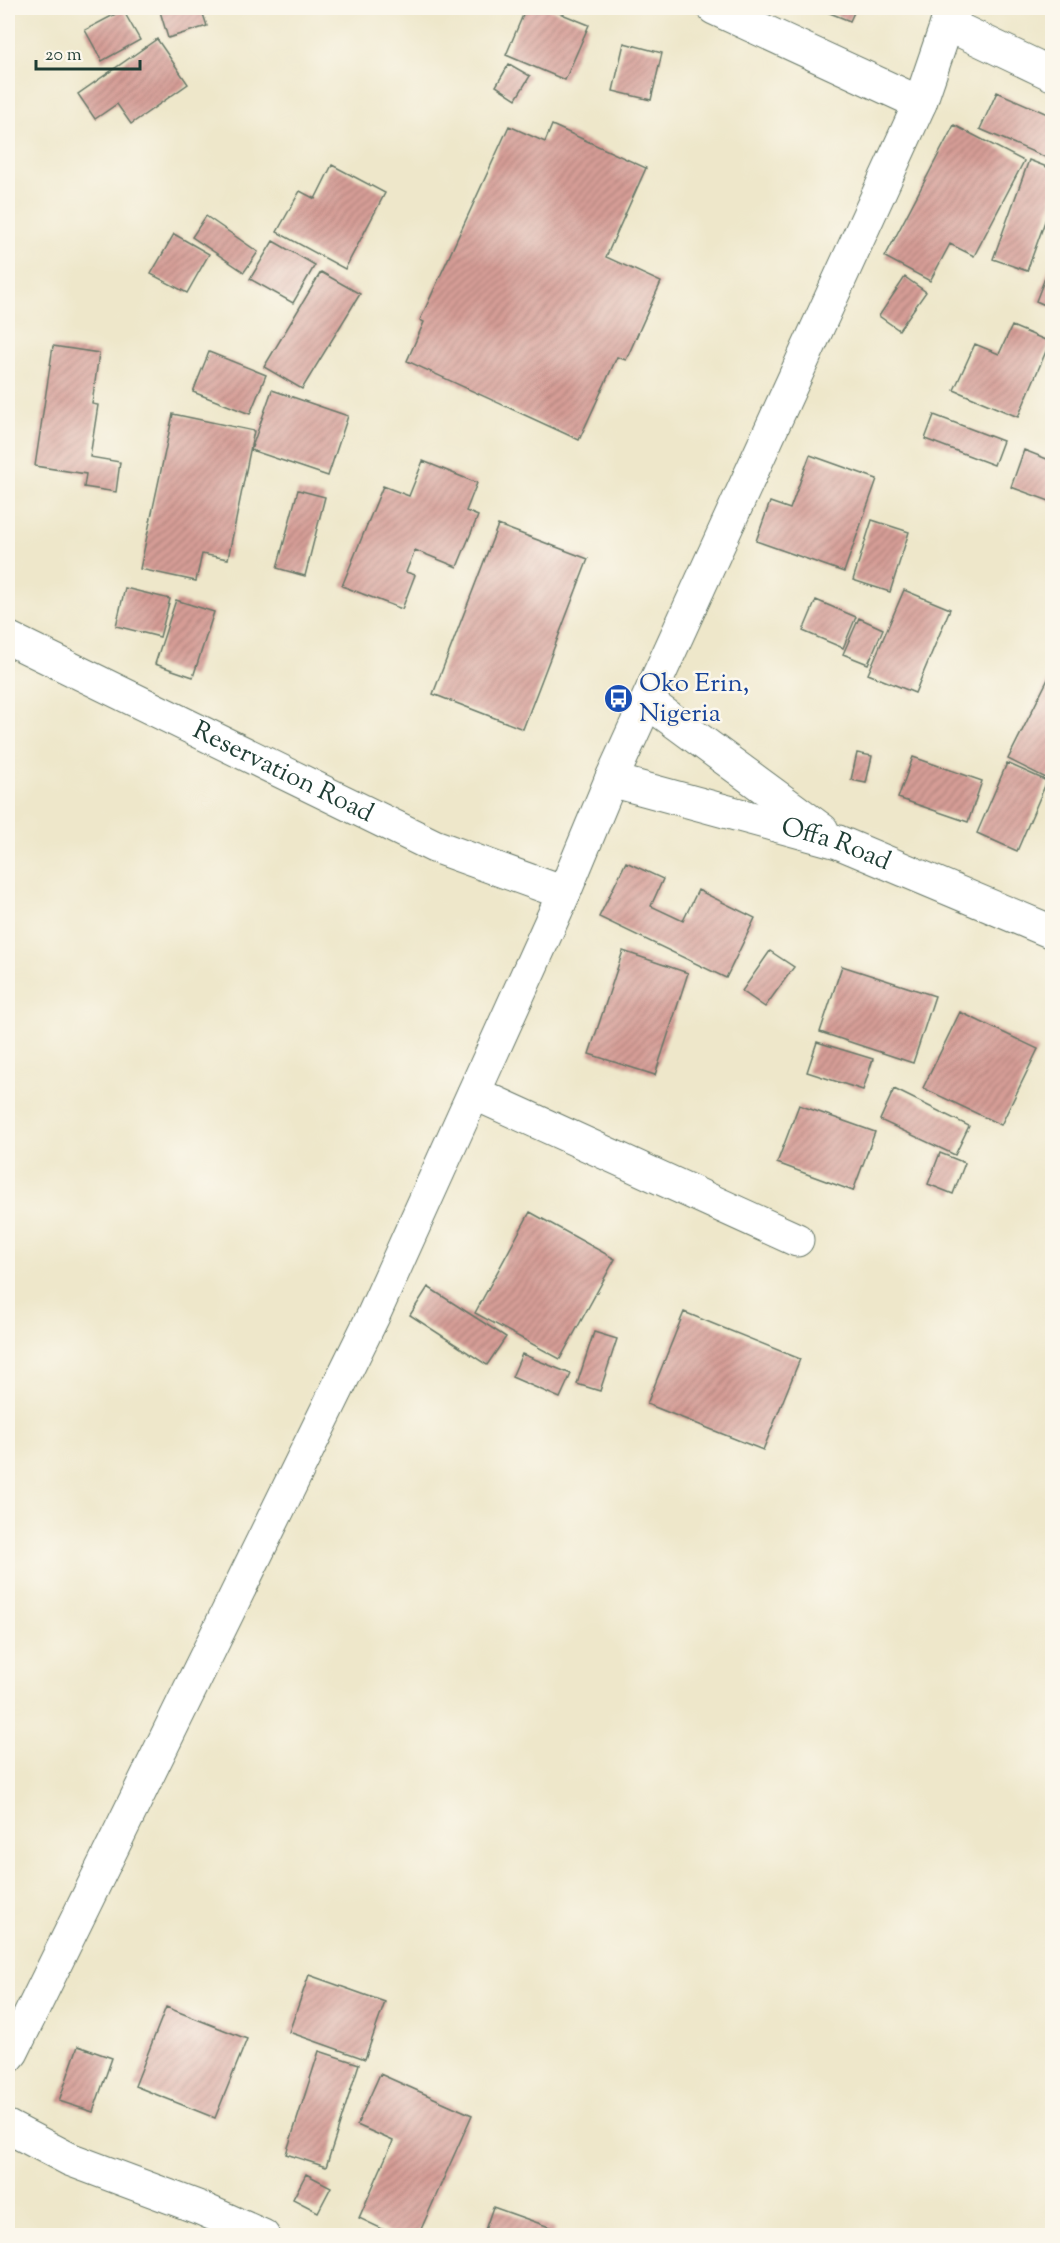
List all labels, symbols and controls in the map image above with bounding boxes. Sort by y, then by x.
scale bar [36,33,140,71]
text: 20 m [45,43,82,69]
place label: Oko Erin, Nigeria [639,666,749,733]
bus stop icon: Oko Erin, Nigeria [602,683,634,715]
street label: Reservation Road [186,712,380,832]
street label: Offa Road [777,809,897,881]

